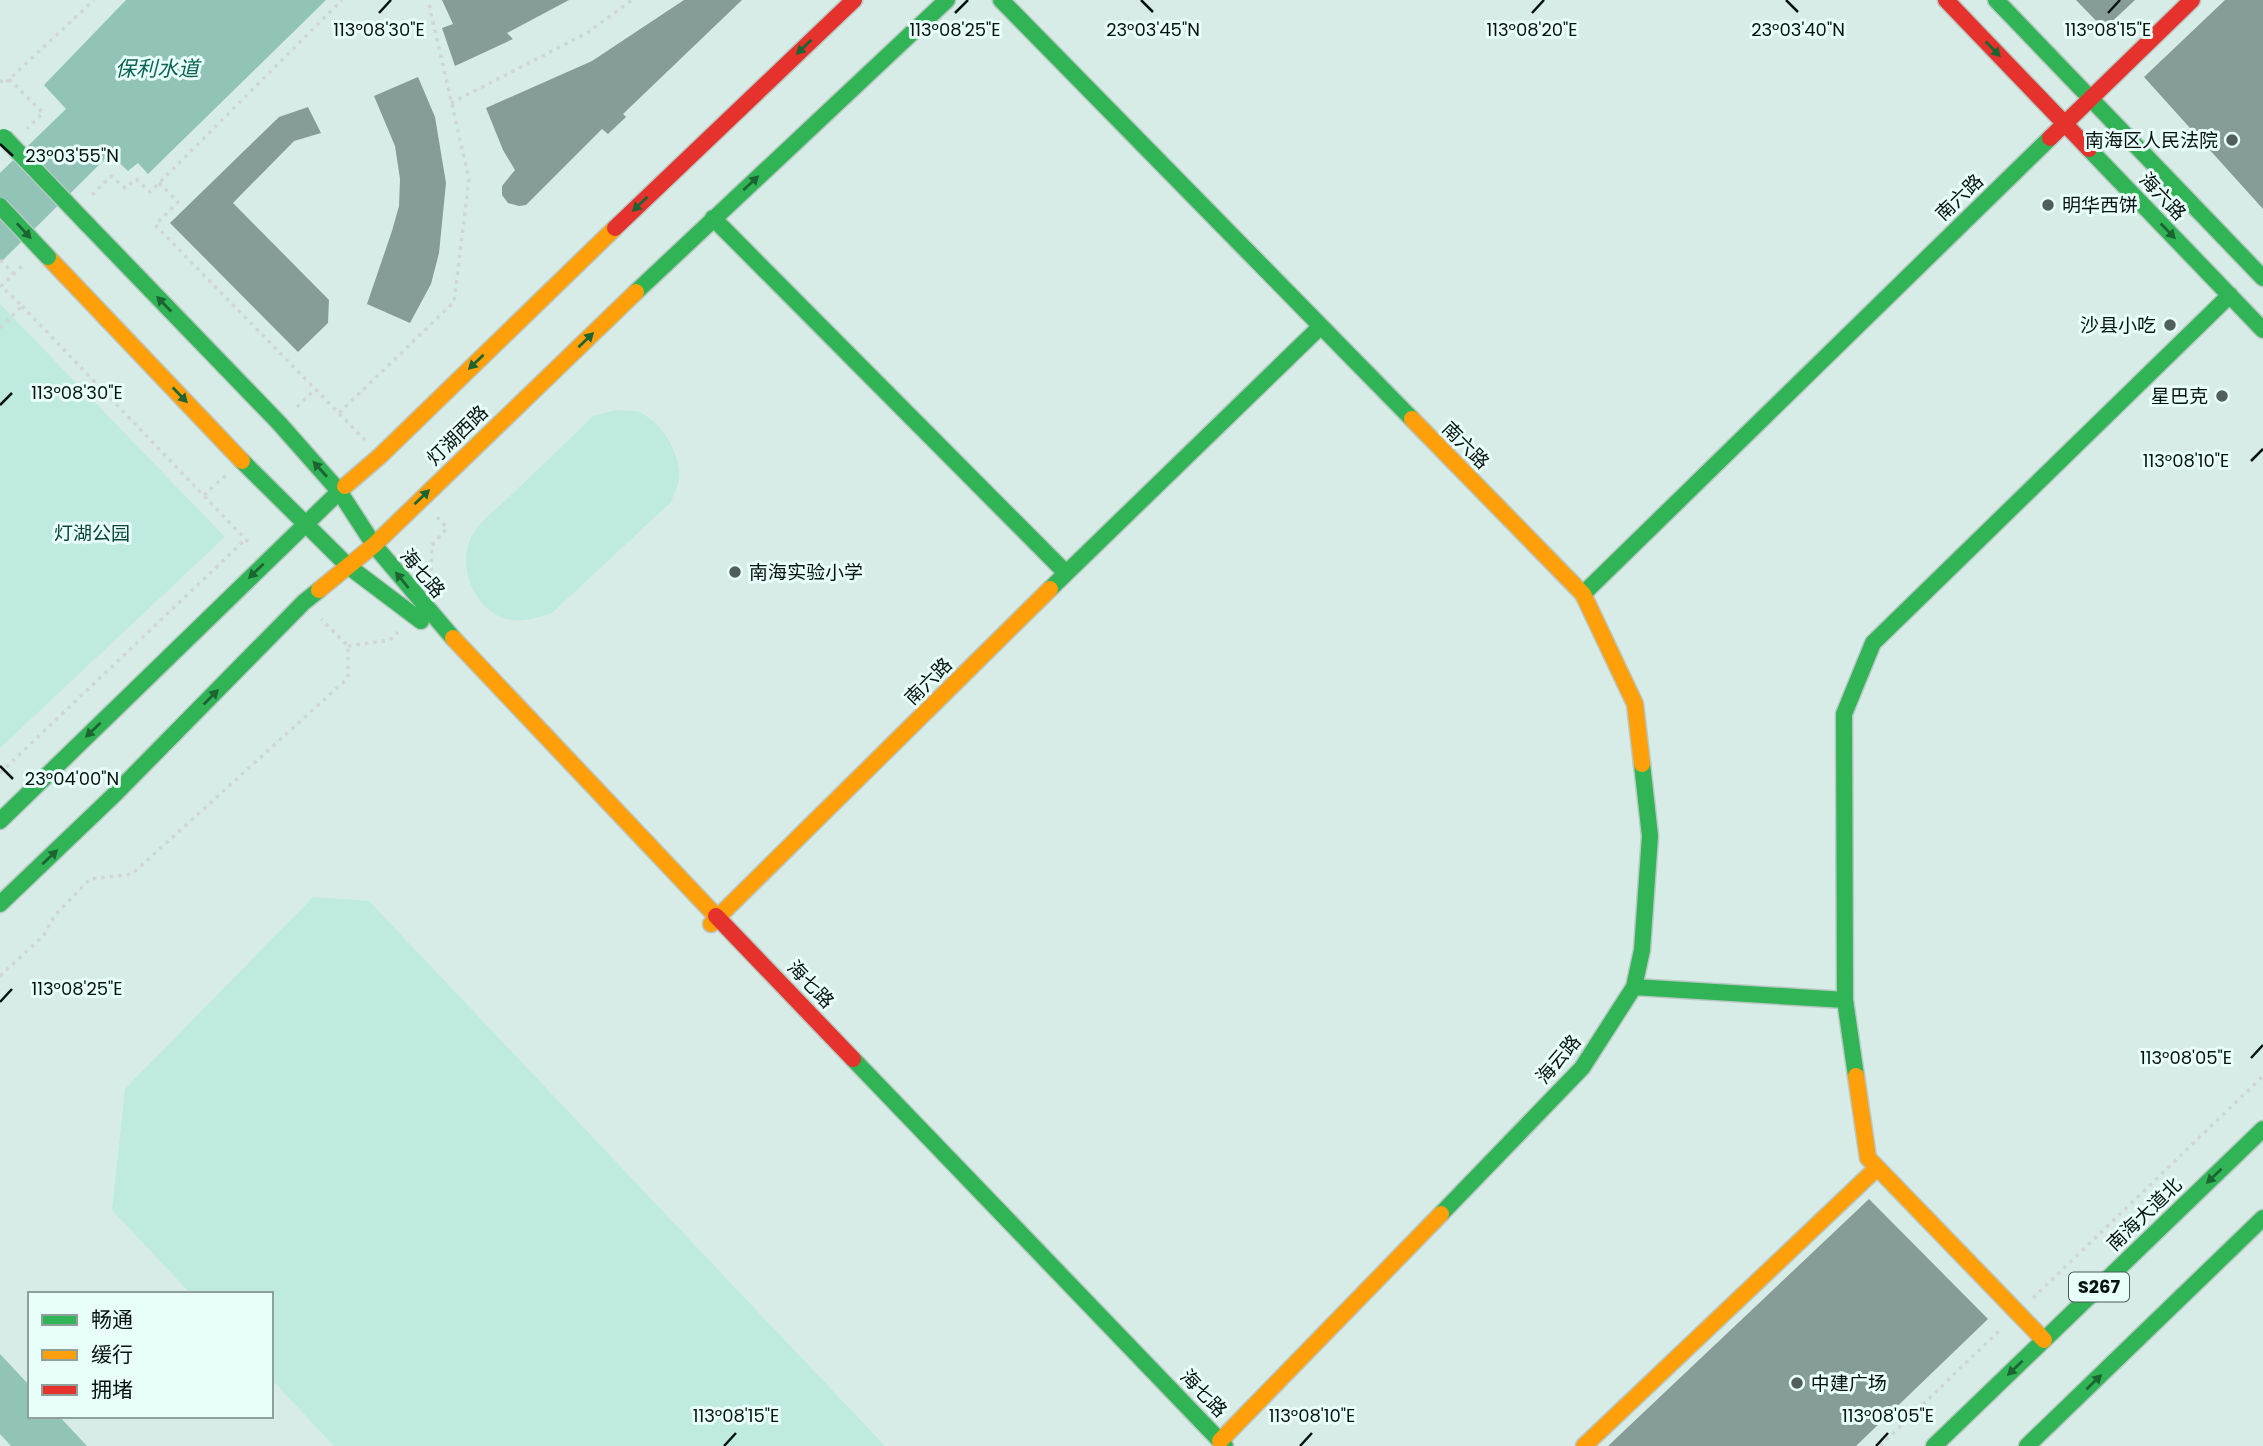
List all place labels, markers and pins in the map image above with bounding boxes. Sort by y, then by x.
place label: 南海区人民法院 [2085,127,2218,154]
marker: 南海区人民法院 [2224,132,2240,148]
place label: 明华西饼 [2062,192,2138,219]
marker: 明华西饼 [2040,197,2056,213]
place label: 沙县小吃 [2080,312,2156,339]
marker: 沙县小吃 [2162,317,2178,333]
place label: 星巴克 [2151,383,2208,410]
marker: 星巴克 [2214,388,2230,404]
place label: 南海实验小学 [749,559,863,586]
marker: 南海实验小学 [727,564,743,580]
place label: 中建广场 [1811,1370,1887,1397]
marker: 中建广场 [1789,1375,1805,1391]

